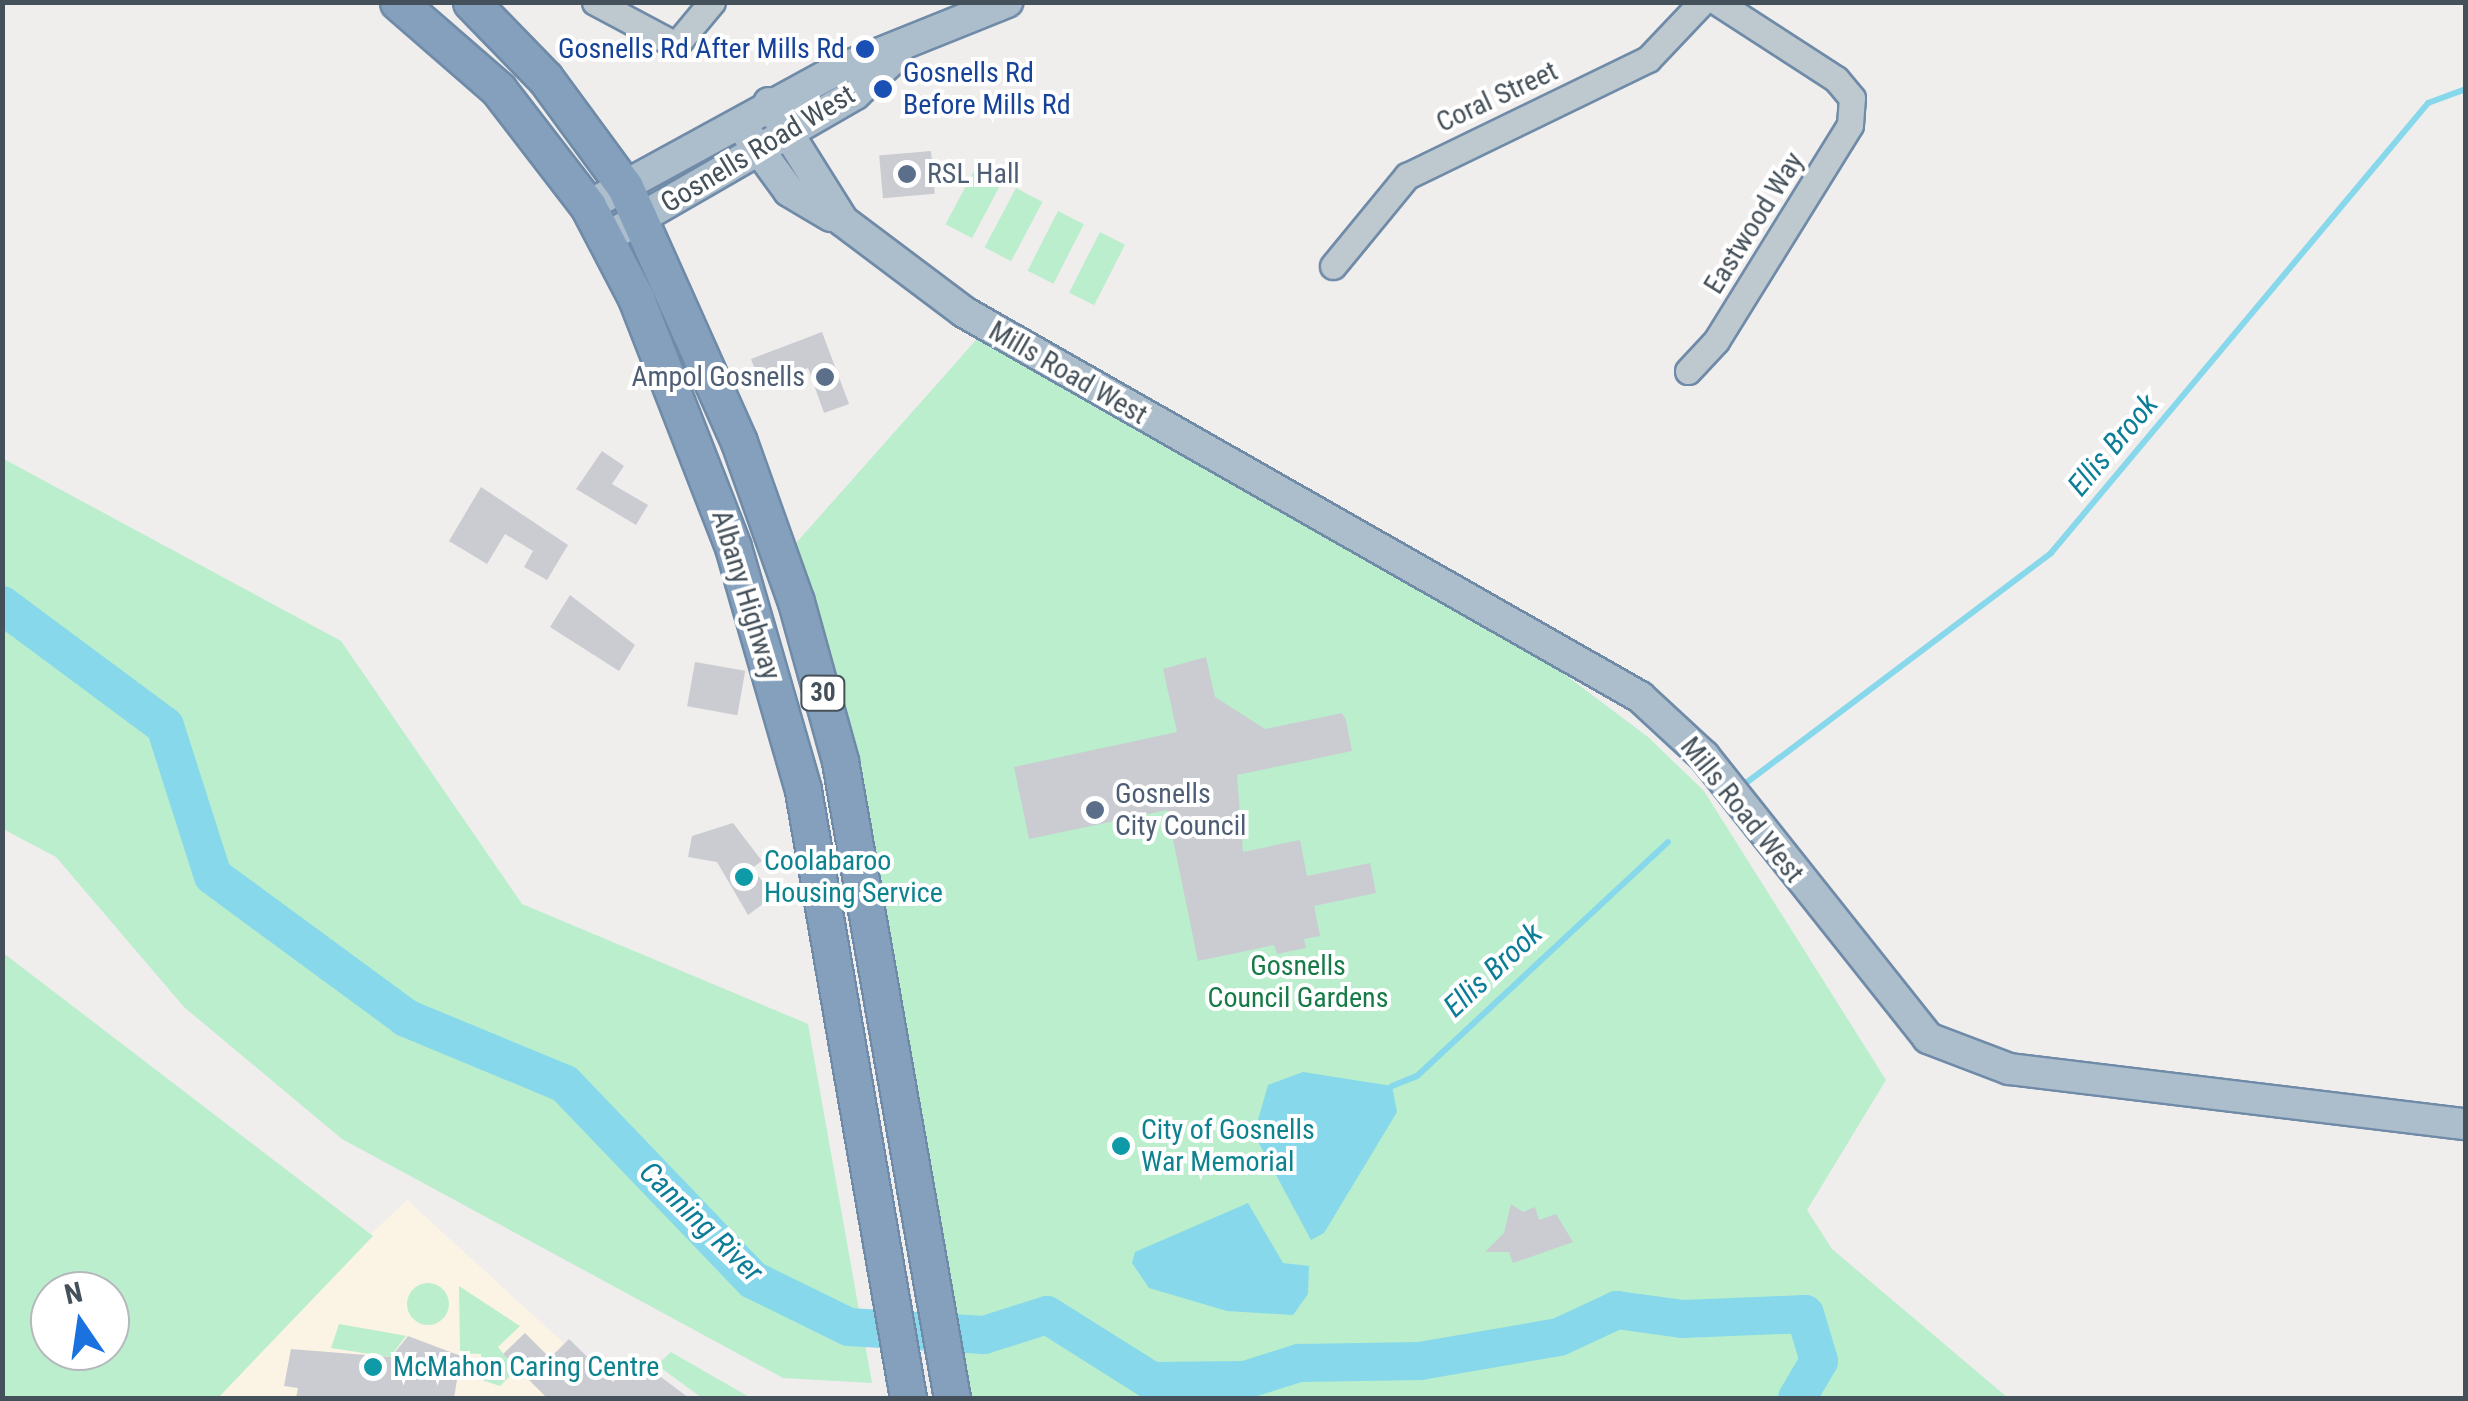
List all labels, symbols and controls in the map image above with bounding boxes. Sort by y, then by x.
place label: Gosnells Rd After Mills Rd [558,32,845,66]
marker: Gosnells Rd After Mills Rd [854,38,876,60]
street label: Coral Street [1431,54,1563,140]
place label: Gosnells Rd Before Mills Rd [903,56,1071,122]
street label: Gosnells Road West [655,78,861,220]
marker: Gosnells Rd Before Mills Rd [872,78,894,100]
street label: Eastwood Way [1697,146,1811,300]
place label: RSL Hall [927,157,1020,191]
marker: RSL Hall [896,163,918,185]
street label: Mills Road West [983,314,1153,432]
place label: Ampol Gosnells [631,360,805,394]
marker: Ampol Gosnells [814,366,836,388]
water label: Ellis Brook [2060,387,2166,503]
street label: Albany Highway [704,506,788,684]
road number: 30 [798,673,848,713]
street label: Mills Road West [1673,731,1811,889]
place label: Gosnells City Council [1115,777,1246,843]
marker: Gosnells City Council [1084,799,1106,821]
place label: Coolabaroo Housing Service [764,844,943,910]
marker: Coolabaroo Housing Service [733,866,755,888]
water label: Ellis Brook [1436,915,1550,1025]
park label: Gosnells Council Gardens [1208,949,1388,1015]
place label: City of Gosnells War Memorial [1141,1113,1315,1179]
marker: City of Gosnells War Memorial [1110,1135,1132,1157]
water label: Canning River [632,1154,770,1290]
north arrow [30,1271,130,1371]
text: N [62,1275,86,1311]
place label: McMahon Caring Centre [393,1350,659,1384]
marker: McMahon Caring Centre [362,1356,384,1378]

